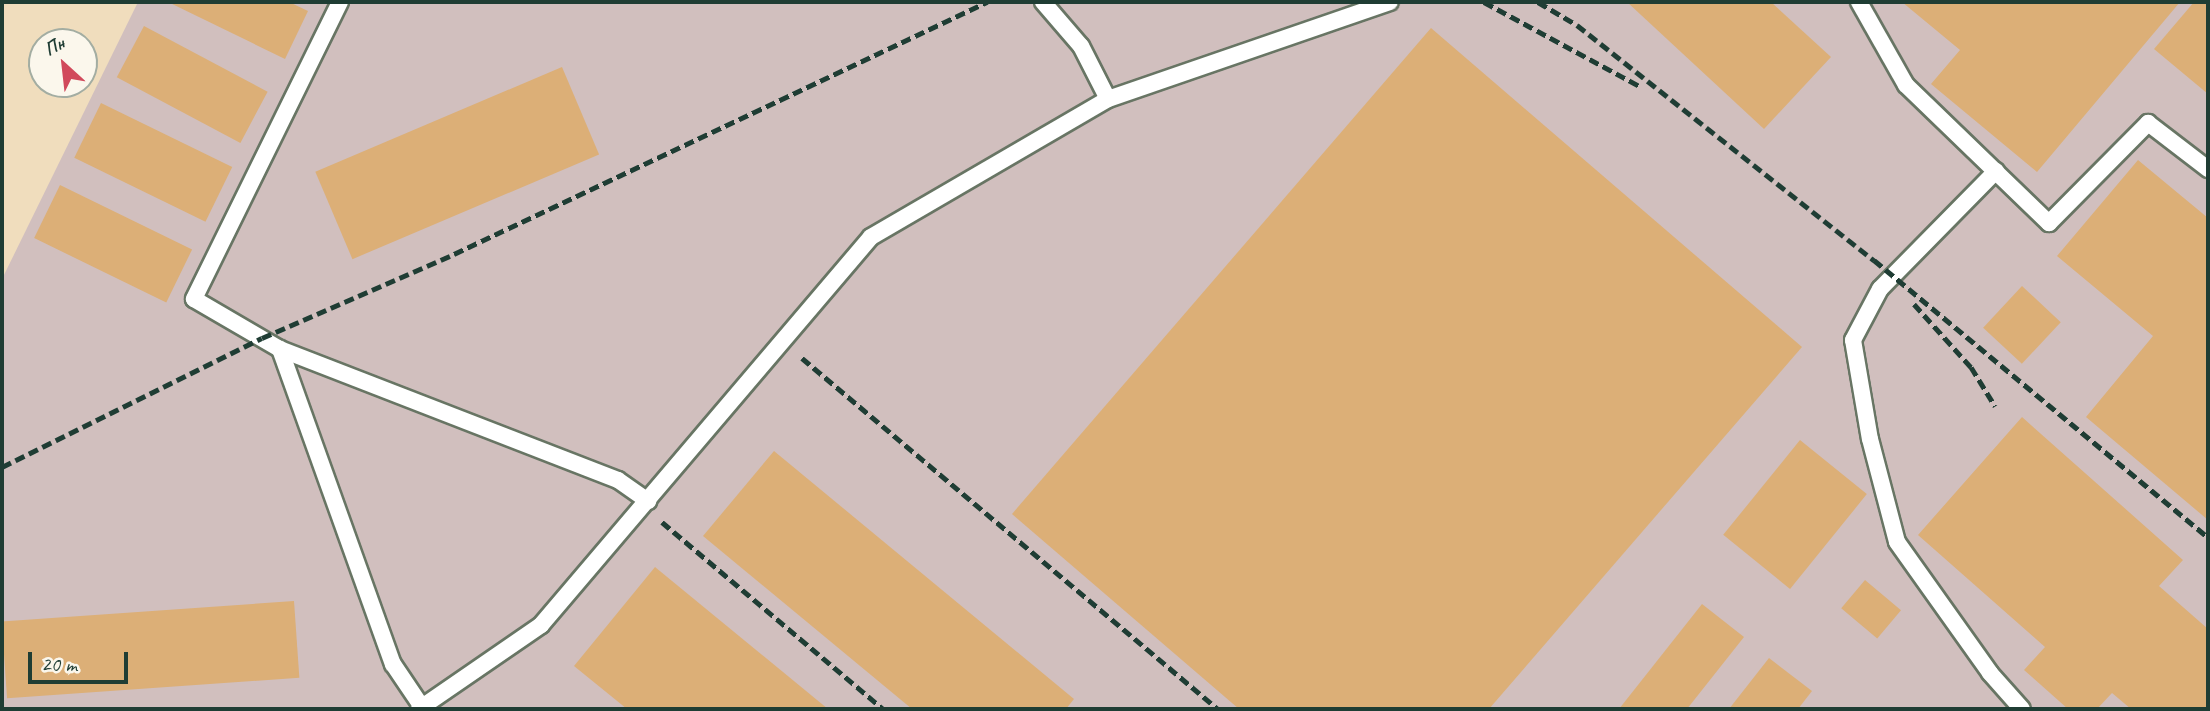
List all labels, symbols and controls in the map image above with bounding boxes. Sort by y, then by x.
north arrow [28,28,98,98]
text: Пн [40,31,69,61]
scale bar [32,638,131,682]
text: 20 m [41,651,77,677]

